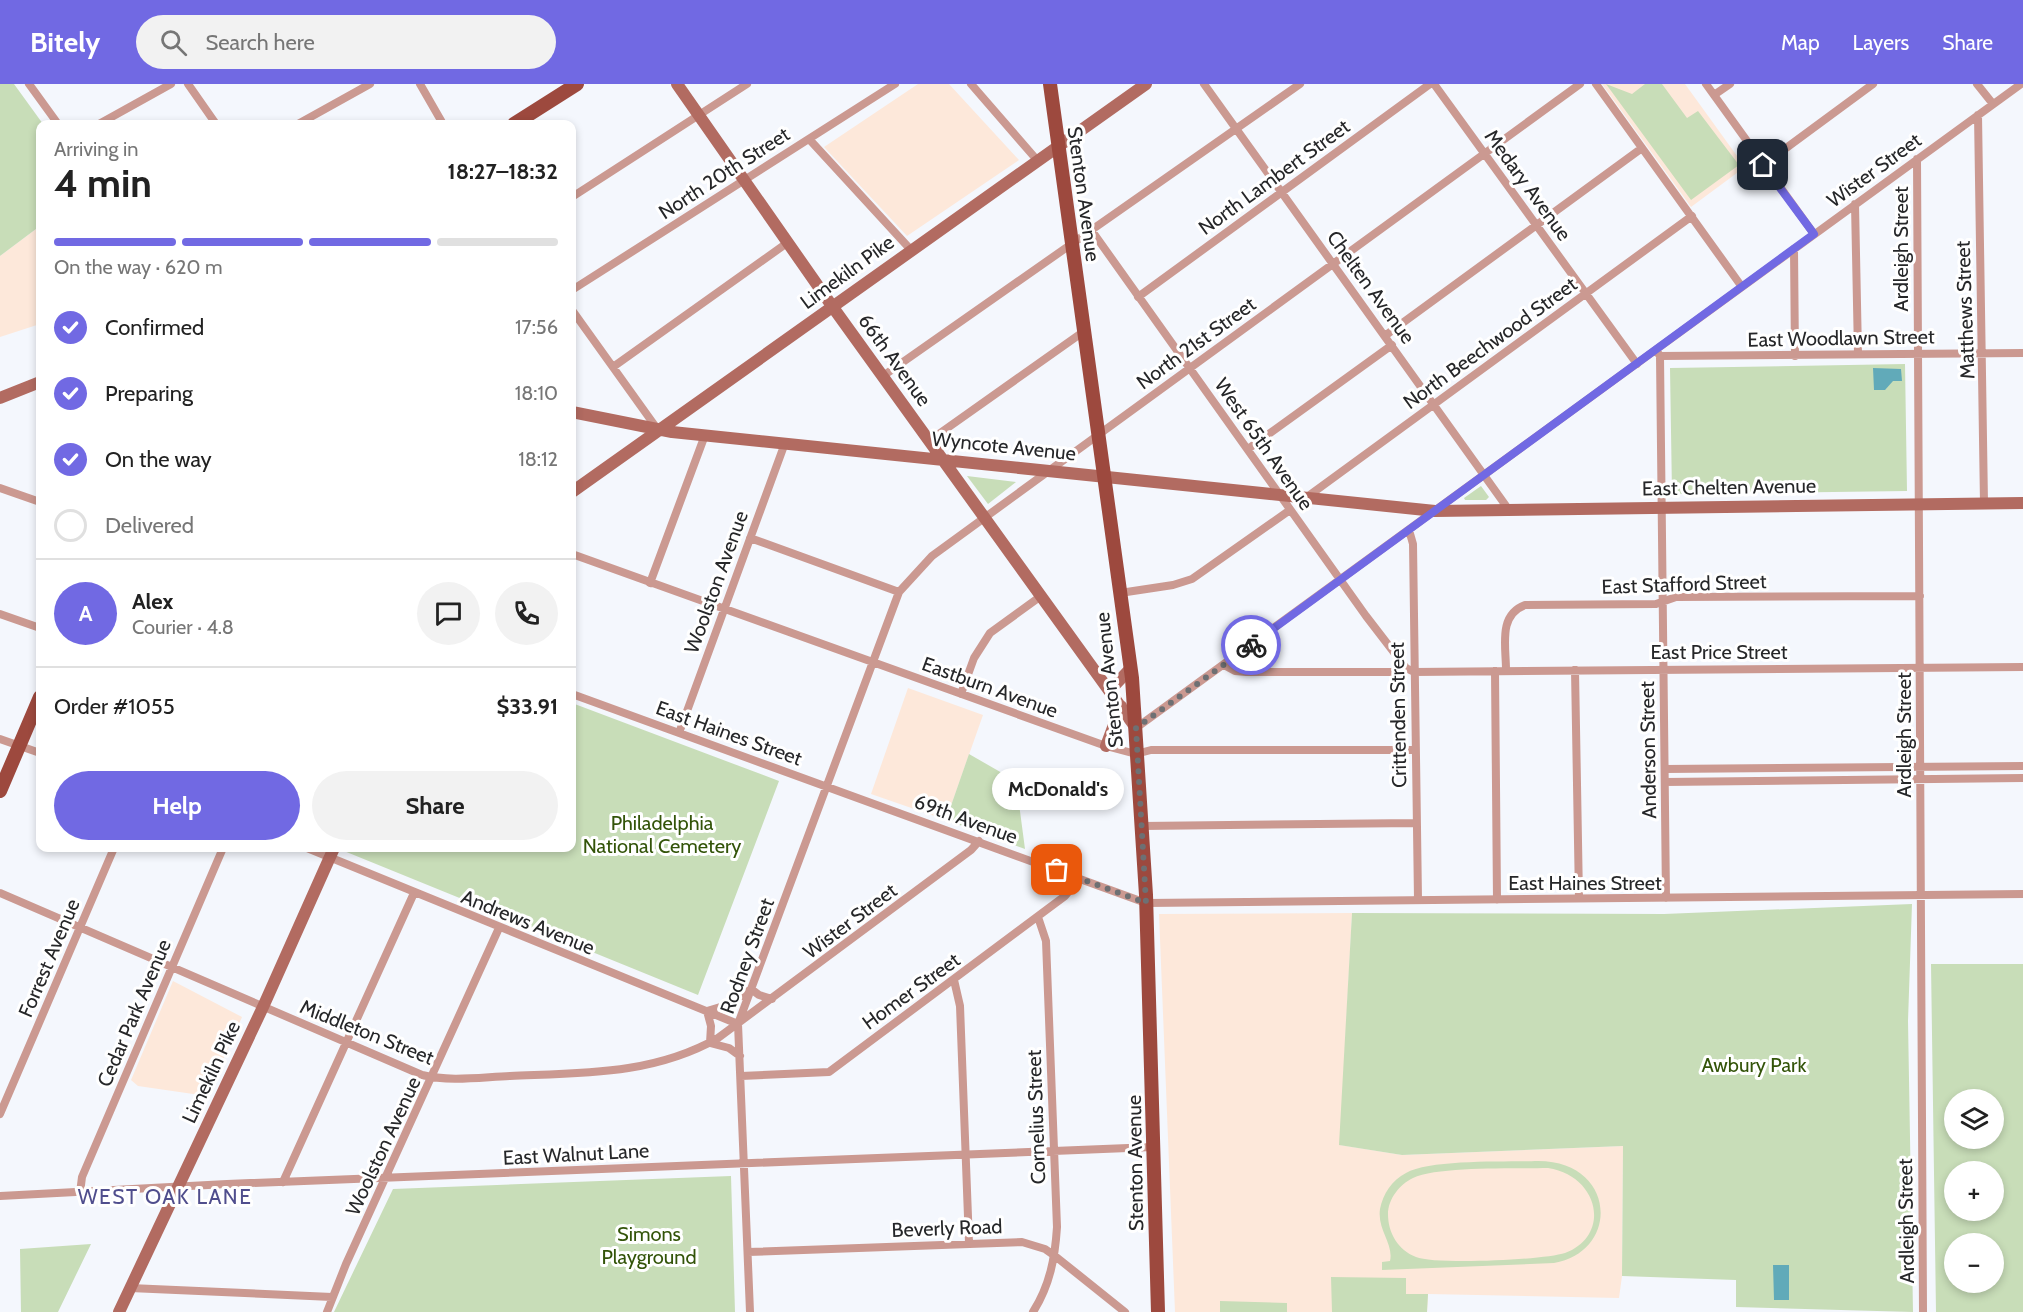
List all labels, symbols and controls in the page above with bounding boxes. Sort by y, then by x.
search box [136,15,556,69]
text: Bitely [30,25,100,59]
icon: search [157,26,190,59]
text: Search here [205,29,315,56]
text: Map [1781,30,1820,55]
text: Layers [1853,30,1909,55]
text: Share [1942,30,1993,55]
street label: North Lambert Street [1194,114,1354,240]
street label: North 20th Street [654,122,794,224]
street label: Stenton Avenue [1063,125,1105,263]
street label: Medary Avenue [1480,125,1576,245]
street label: Wister Street [1822,128,1926,212]
text: Arriving in [54,137,138,161]
pin [1737,139,1788,190]
icon: home [1746,148,1779,181]
text: 18:27–18:32 [448,158,558,185]
text: 4 min [54,159,152,207]
street label: Ardleigh Street [1889,186,1913,312]
street label: Chelten Avenue [1322,226,1420,348]
street label: Limekiln Pike [795,230,899,314]
street label: Matthews Street [1951,240,1979,380]
text: On the way · 620 m [54,255,223,279]
street label: North Beechwood Street [1398,272,1582,414]
street label: North 21st Street [1132,292,1260,394]
street label: 66th Avenue [853,309,937,411]
icon: check [54,311,87,344]
text: Confirmed [105,314,204,341]
text: 17:56 [515,315,558,339]
street label: East Woodlawn Street [1747,324,1935,352]
street label: West 65th Avenue [1210,373,1318,515]
icon: check [54,377,87,410]
text: Preparing [105,380,193,407]
text: 18:10 [515,381,558,405]
street label: Wyncote Avenue [931,427,1077,465]
icon: check [54,443,87,476]
text: On the way [105,446,212,473]
text: 18:12 [518,447,558,471]
street label: East Chelten Avenue [1642,473,1816,501]
street label: Woolston Avenue [679,507,753,657]
text: Delivered [105,512,194,539]
street label: East Stafford Street [1601,569,1767,599]
button: chat [417,582,480,645]
button: phone [495,582,558,645]
text: Alex [132,588,173,615]
text: A [79,600,92,627]
street label: Stenton Avenue [1090,611,1128,749]
text: Courier · 4.8 [132,615,234,639]
courier [1221,615,1281,675]
icon: bike [1235,629,1268,662]
street label: East Price Street [1650,640,1788,664]
street label: Crittenden Street [1385,642,1411,788]
street label: Eastburn Avenue [919,651,1061,723]
street label: Ardleigh Street [1892,672,1916,798]
street label: Anderson Street [1635,681,1661,819]
text: Order #1055 [54,693,175,720]
text: $33.91 [496,693,558,720]
street label: East Haines Street [653,695,805,771]
callout: McDonald's [991,768,1123,810]
button: Help [54,771,300,840]
button: Share [312,771,558,840]
text: McDonald's [1008,777,1108,801]
street label: 69th Avenue [911,789,1021,849]
park label: Philadelphia National Cemetery [583,811,741,858]
pin [1031,844,1082,895]
icon: bag [1040,853,1073,886]
street label: East Haines Street [1508,871,1662,895]
street label: Wister Street [799,878,902,964]
street label: Andrews Avenue [458,884,598,960]
street label: Forrest Avenue [13,895,85,1021]
street label: Rodney Street [715,895,779,1017]
street label: Cedar Park Avenue [92,936,176,1090]
street label: Homer Street [857,947,965,1034]
street label: Middleton Street [297,994,438,1070]
street label: Limekiln Pike [177,1017,245,1127]
street label: Cornelius Street [1022,1049,1050,1185]
park label: Awbury Park [1702,1053,1806,1077]
street label: Woolston Avenue [340,1073,426,1219]
map controls [1944,1089,2004,1293]
button: layers [1944,1089,2004,1149]
street label: Stenton Avenue [1122,1095,1148,1231]
street label: East Walnut Lane [502,1138,650,1170]
street label: Ardleigh Street [1893,1158,1919,1284]
button: + [1944,1161,2004,1221]
district label: WEST OAK LANE [78,1184,252,1209]
street label: Beverly Road [891,1214,1003,1242]
park label: Simons Playground [601,1222,697,1269]
button: − [1944,1233,2004,1293]

